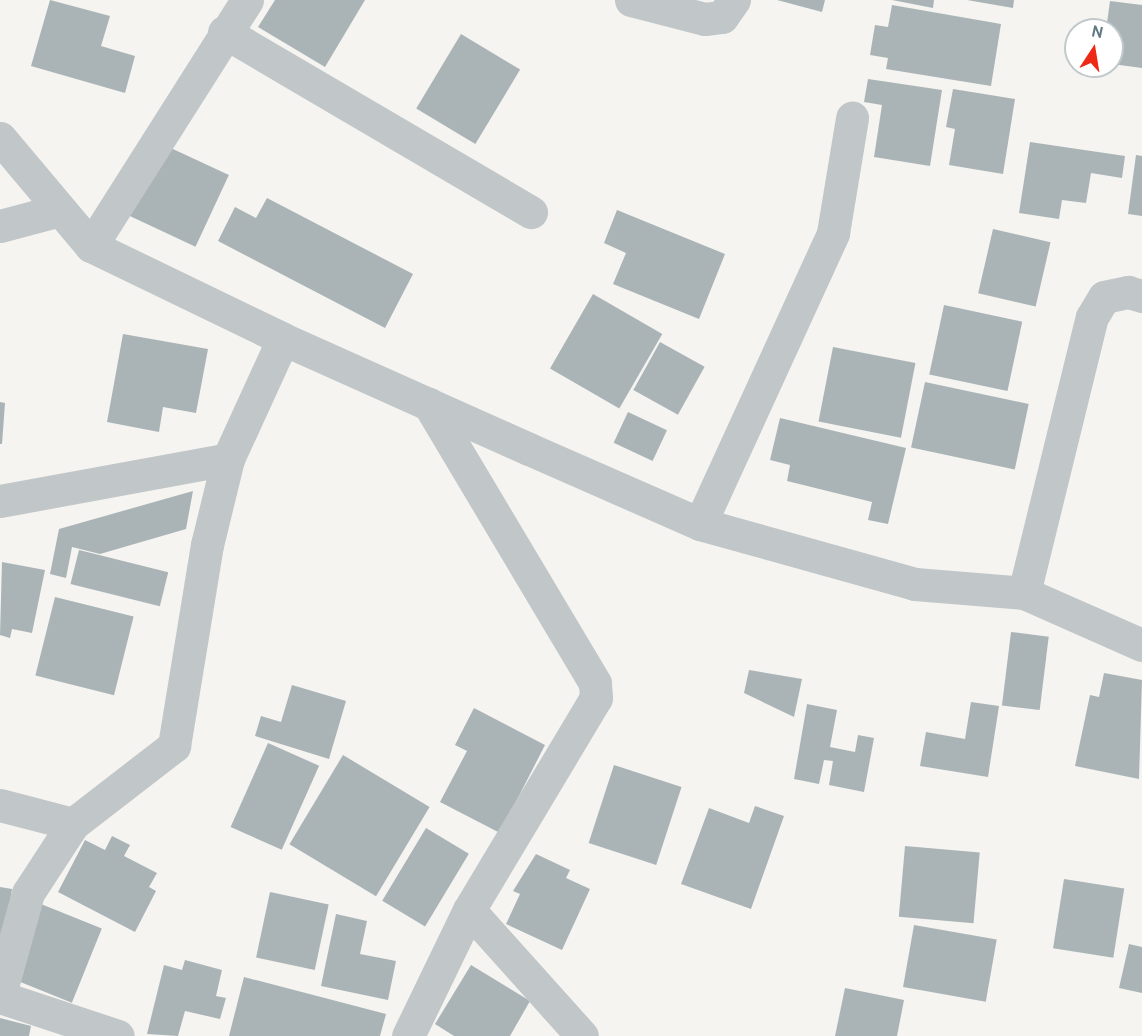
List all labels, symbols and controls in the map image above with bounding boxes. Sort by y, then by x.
north arrow [1064,18,1124,78]
text: N [1090,21,1105,42]

